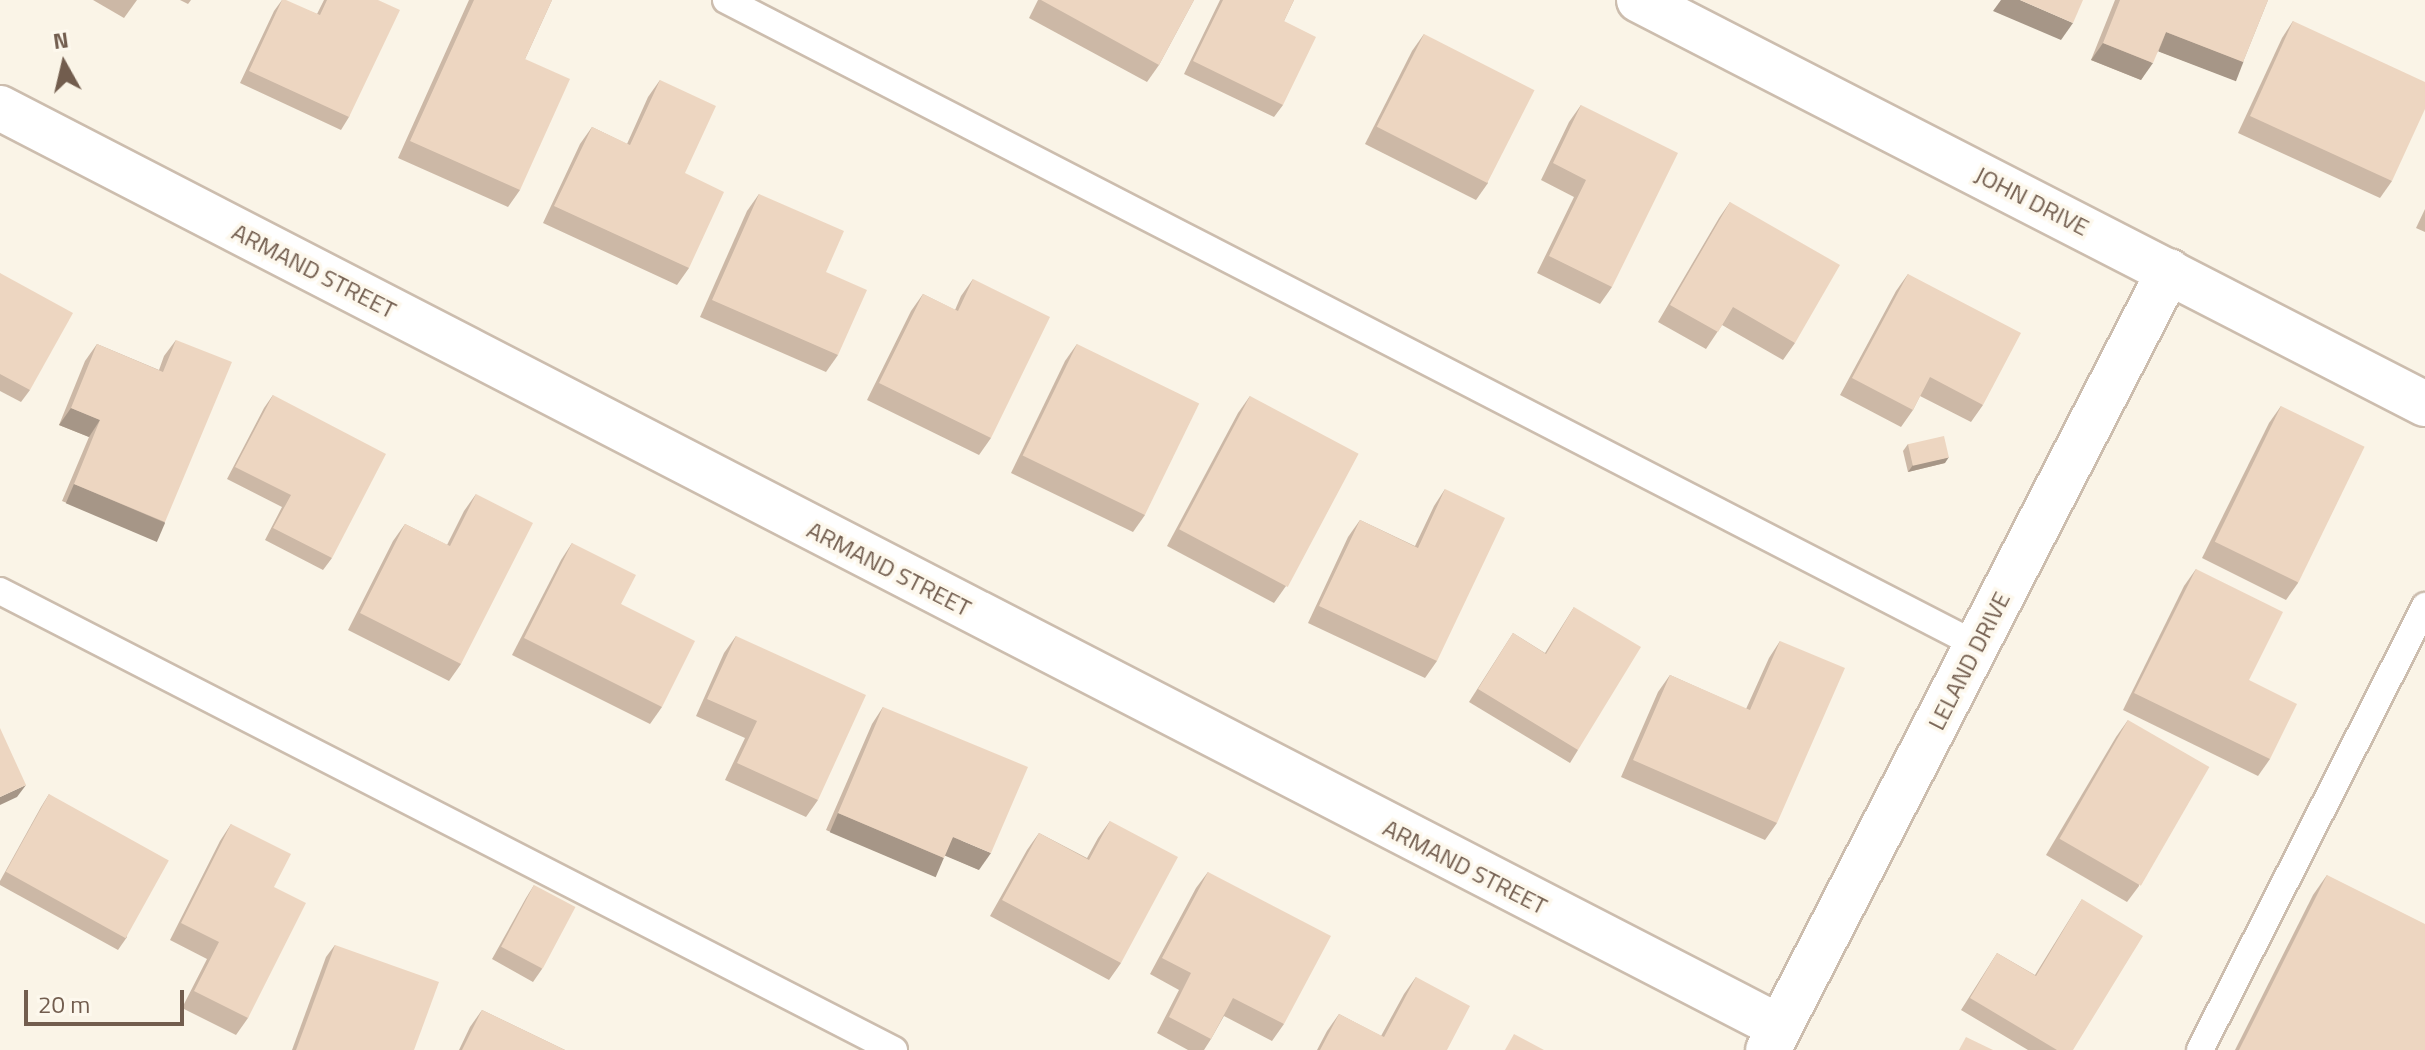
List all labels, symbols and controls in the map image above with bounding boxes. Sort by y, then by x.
text: N [51,22,71,58]
north arrow [24,24,104,104]
street label: JOHN DRIVE [1970,160,2094,242]
street label: ARMAND STREET [227,217,401,325]
street label: ARMAND STREET [802,515,976,623]
street label: LELAND DRIVE [1922,587,2016,735]
street label: ARMAND STREET [1378,813,1552,921]
scale bar [28,974,188,1024]
text: 20 m [38,986,90,1022]

